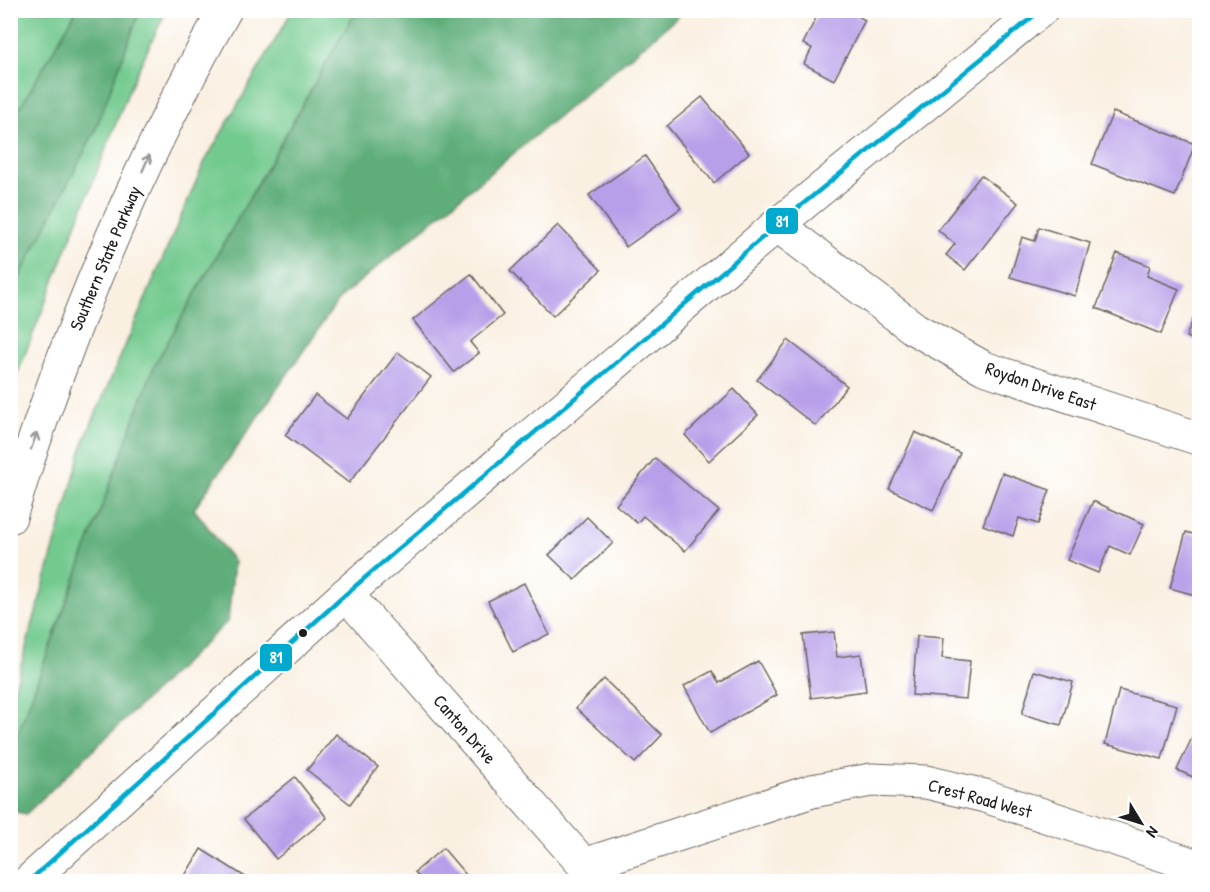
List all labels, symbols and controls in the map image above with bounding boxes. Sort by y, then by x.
one-way arrow [141,154,152,172]
street label: Southern State Parkway [63,181,147,334]
line badge: 81 [765,207,799,235]
text: 81 [776,210,789,232]
street label: Roydon Drive East [982,355,1101,417]
one-way arrow [29,432,40,451]
unlabelled marker [297,627,309,639]
line badge: 81 [259,643,293,672]
text: 81 [270,646,283,668]
street label: Canton Drive [428,689,502,769]
street label: Crest Road West [925,772,1035,824]
north arrow [1111,793,1171,853]
text: N [1141,822,1164,843]

